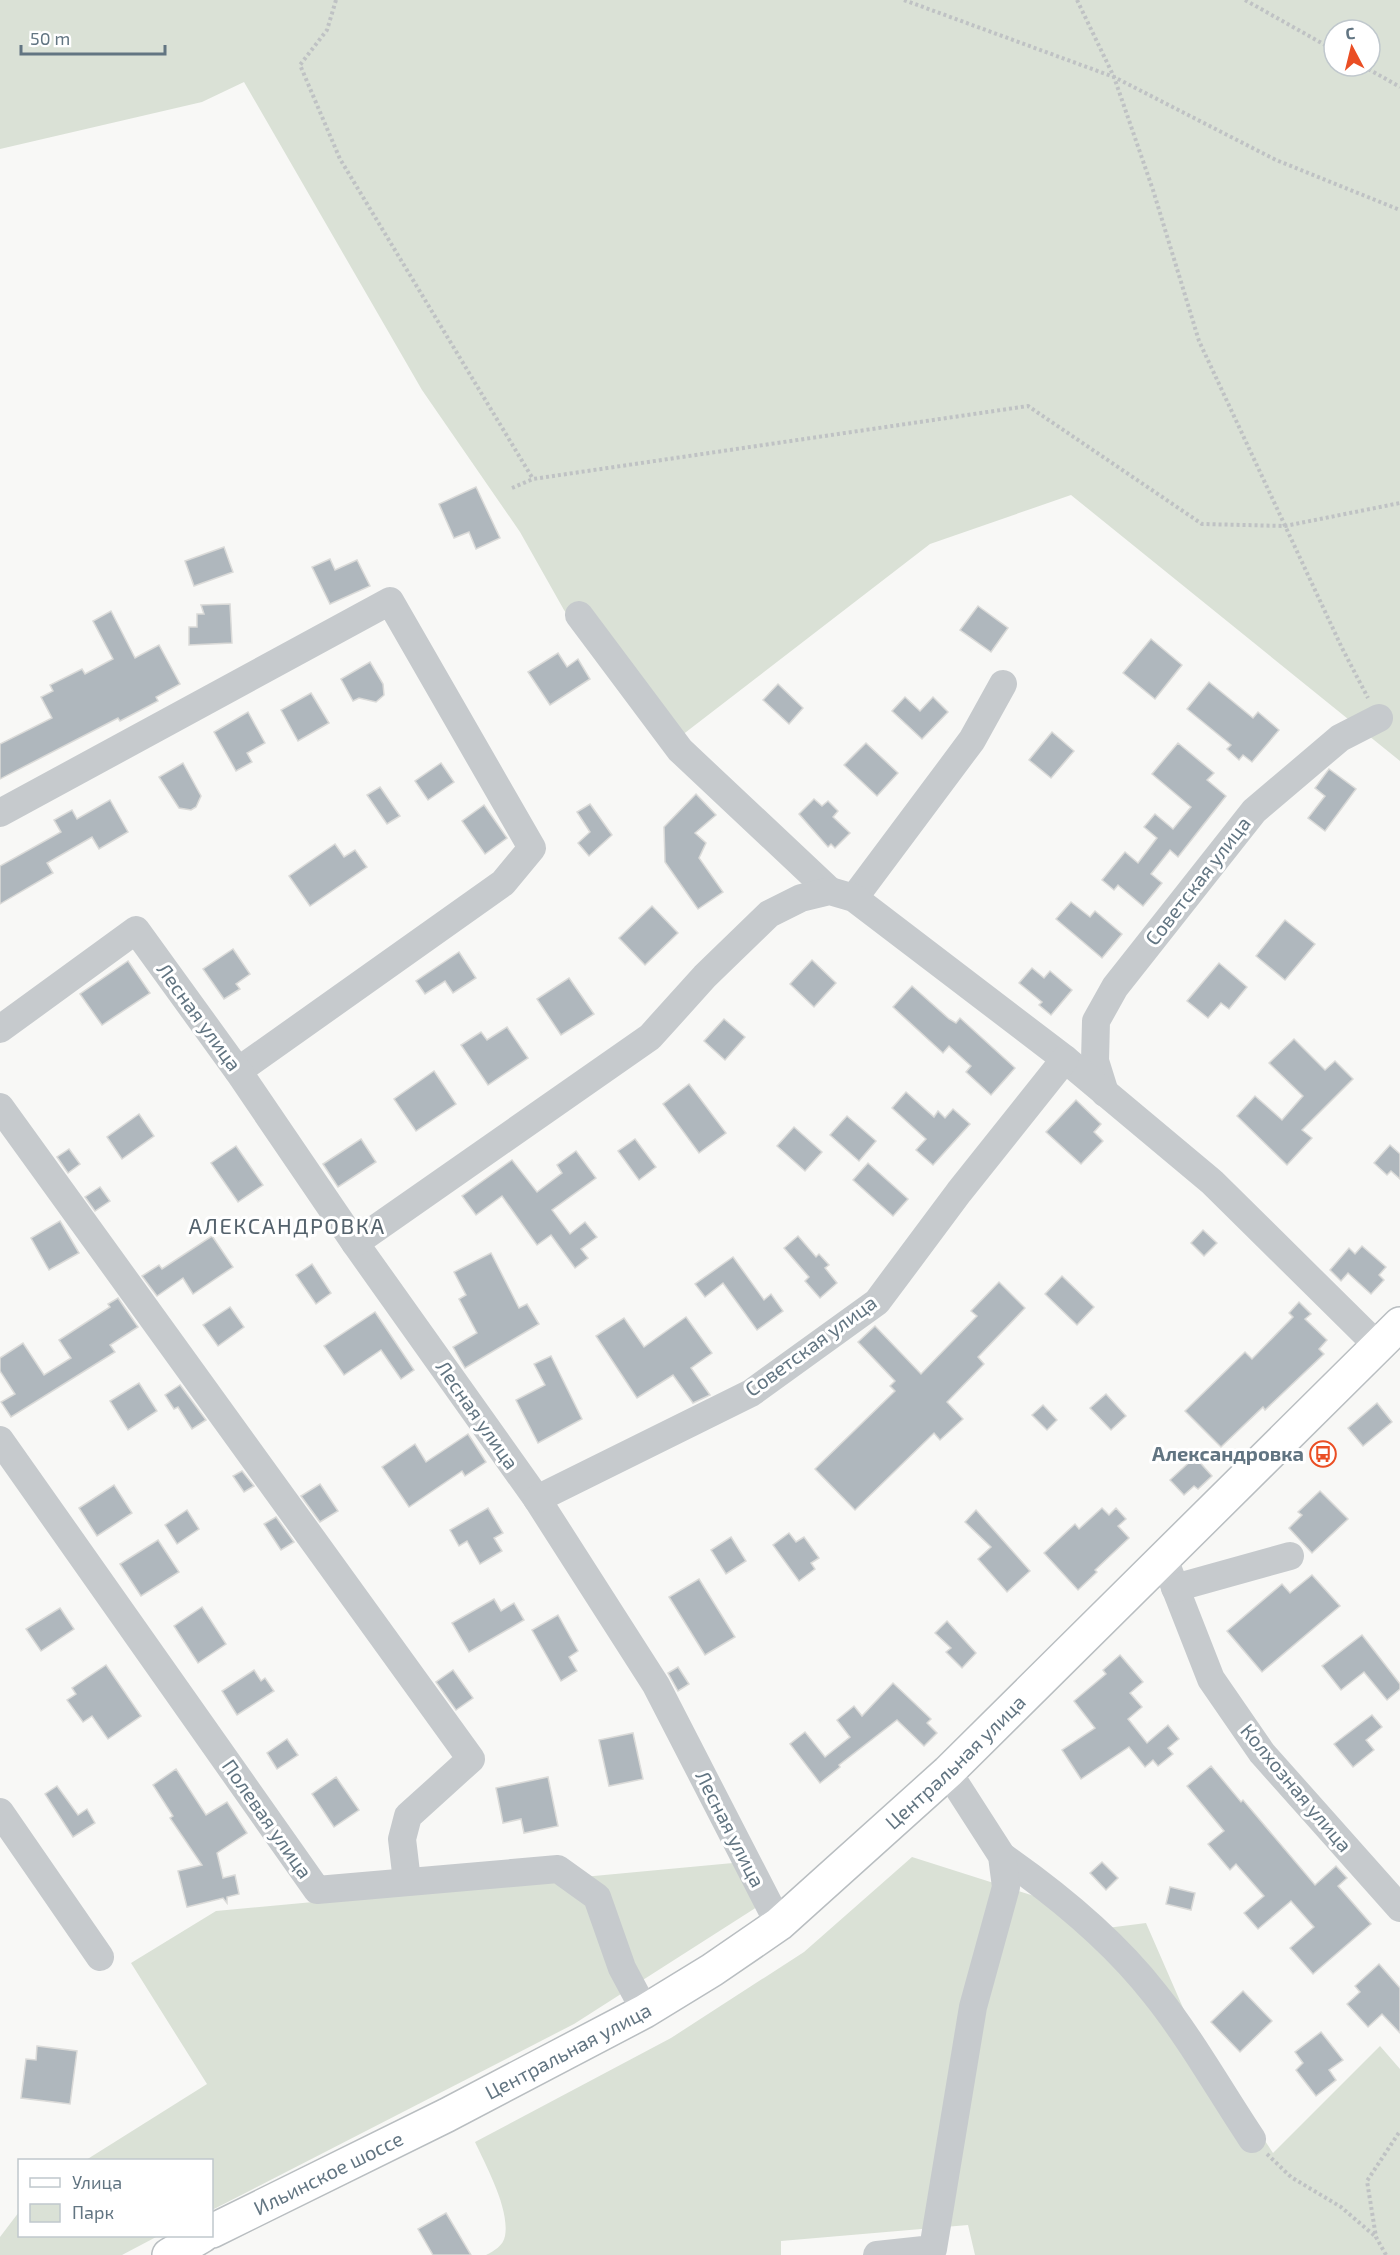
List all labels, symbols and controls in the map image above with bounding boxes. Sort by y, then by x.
scale bar [21,18,165,56]
north arrow [1322,18,1382,78]
text: С [1344,23,1356,43]
text: 50 m [30,27,70,49]
street label: Советская улица [1140,811,1256,950]
street label: Лесная улица [152,958,247,1076]
district label: АЛЕКСАНДРОВКА [188,1212,386,1238]
street label: Советская улица [740,1289,881,1402]
street label: Лесная улица [431,1355,524,1474]
bus stop icon: Александровка [1308,1439,1338,1469]
place label: Александровка [1152,1441,1304,1465]
street label: Центральная улица [880,1689,1030,1834]
street label: Колхозная улица [1235,1718,1357,1857]
street label: Полевая улица [217,1754,318,1883]
street label: Лесная улица [690,1766,771,1891]
street label: Центральная улица [481,1997,655,2104]
street label: Ильинское шоссе [249,2126,407,2220]
legend [18,2159,213,2237]
text: Улица [72,2171,122,2193]
text: Парк [72,2201,114,2223]

